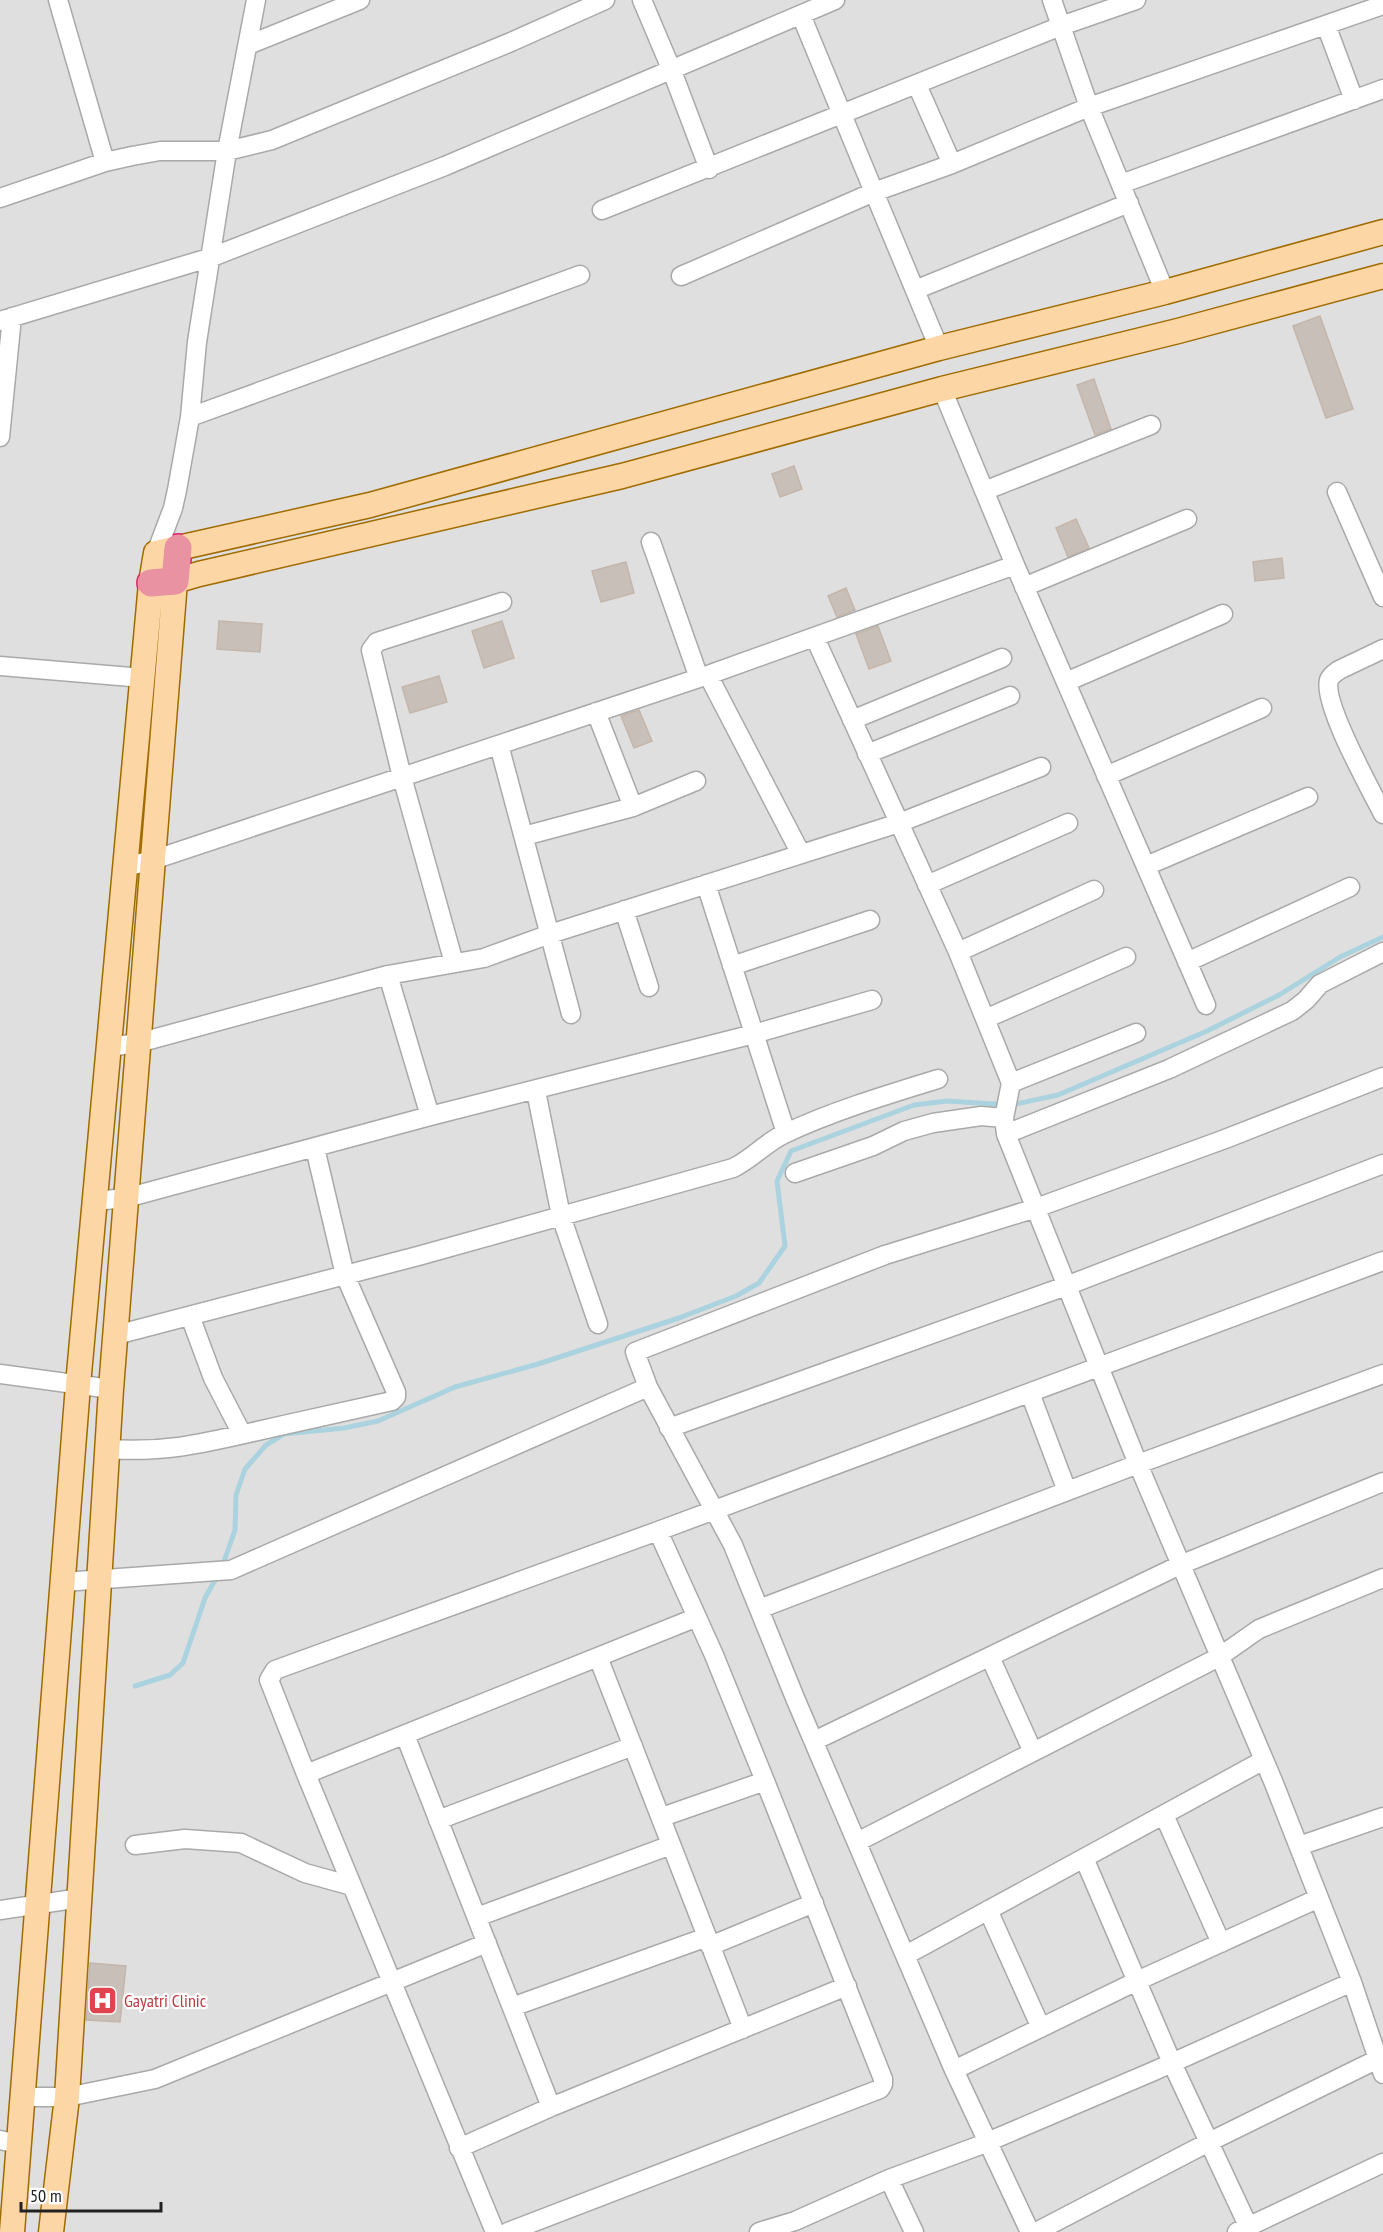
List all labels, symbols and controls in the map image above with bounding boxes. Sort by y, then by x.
hospital icon: Gayatri Clinic [87,1985,119,2017]
place label: Gayatri Clinic [124,1989,207,2012]
scale bar [21,2175,160,2213]
text: 50 m [30,2184,62,2207]

